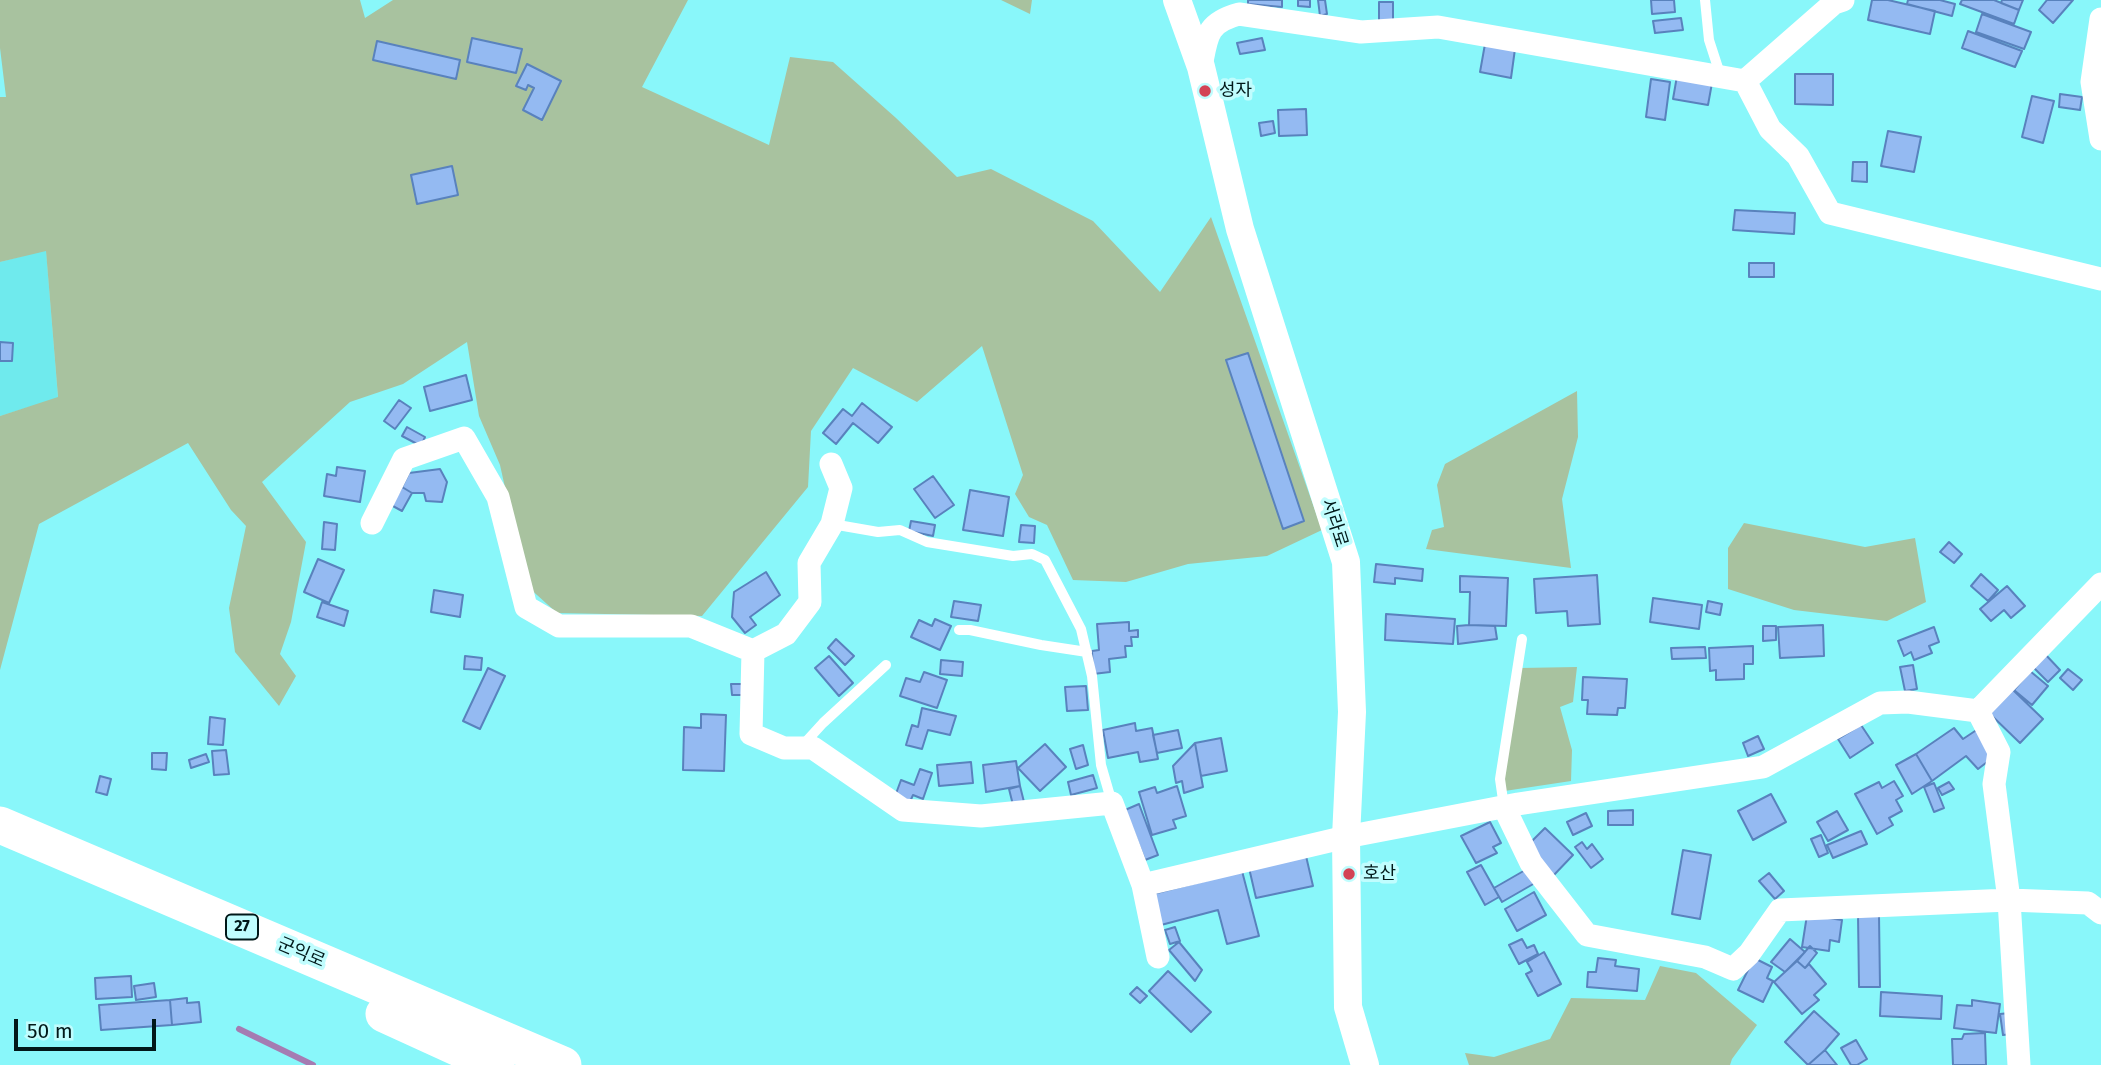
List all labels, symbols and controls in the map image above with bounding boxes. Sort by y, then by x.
place label: 성자 [1219,80,1252,102]
marker: 성자 [1197,83,1213,99]
street label: 서라로 [1316,496,1352,550]
place label: 호산 [1363,863,1396,885]
marker: 호산 [1341,866,1357,882]
road number: 27 [226,914,258,939]
street label: 군익로 [274,933,328,973]
scale bar [18,1006,159,1050]
text: 50 m [27,1018,73,1044]

